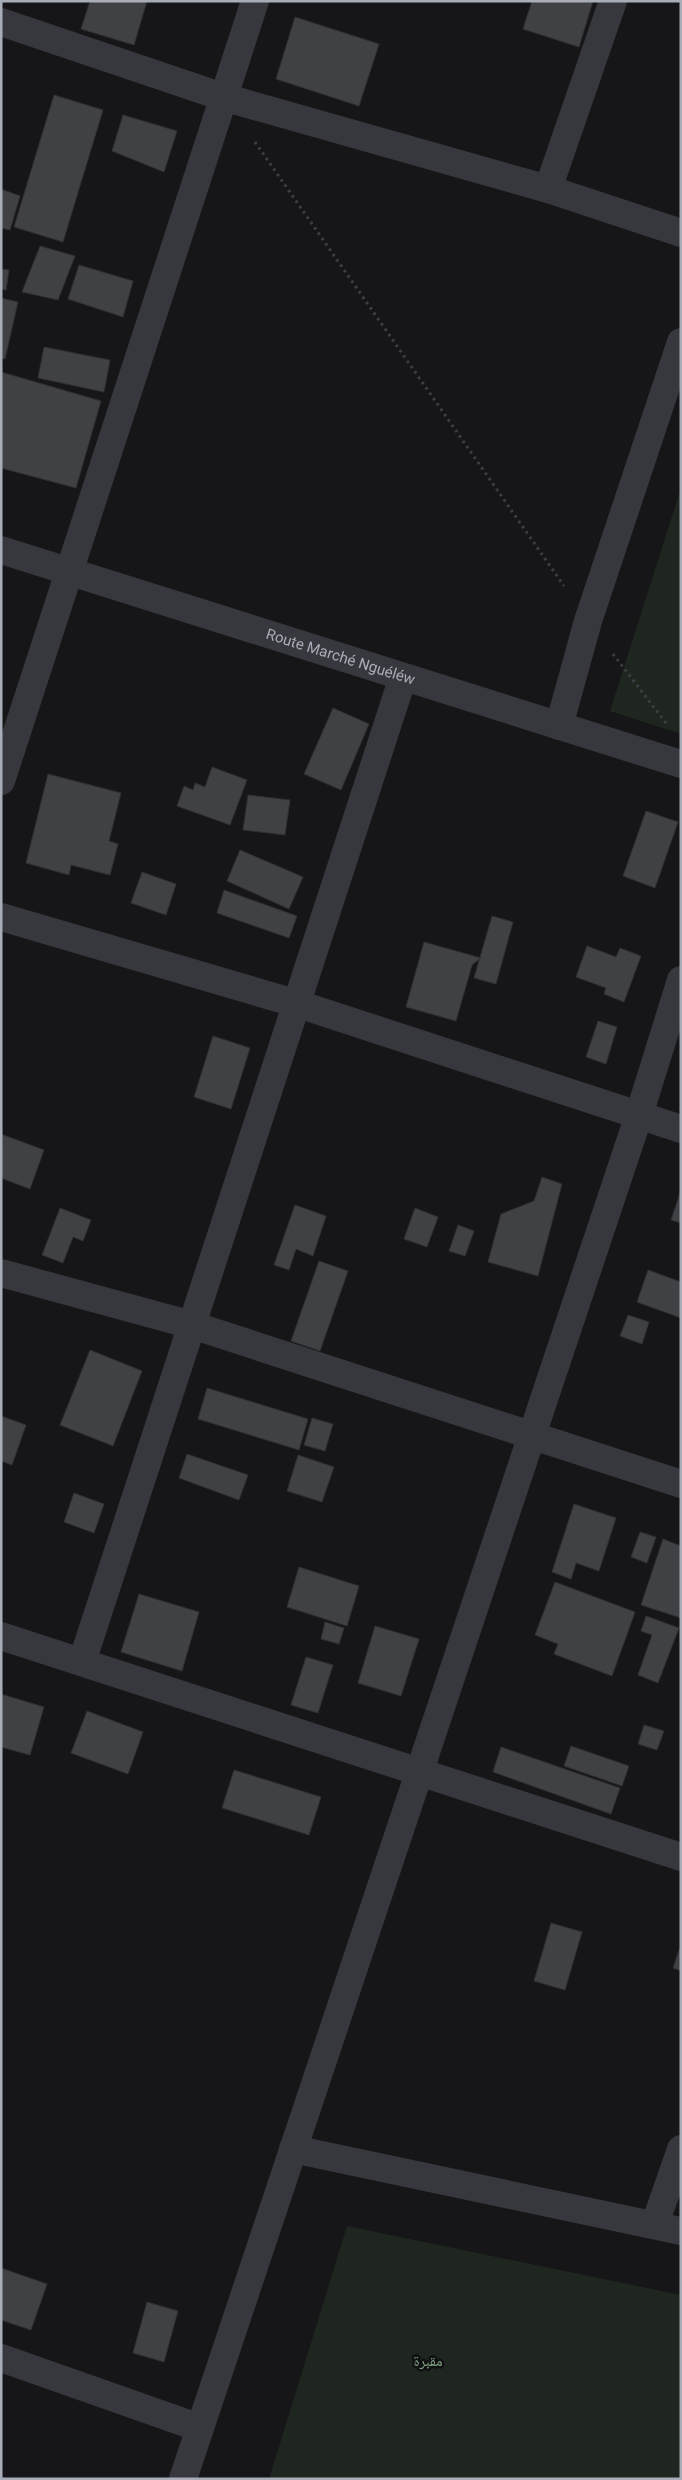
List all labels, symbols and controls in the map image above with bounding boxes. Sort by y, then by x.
street label: Route Marché Nguéléw [264,625,417,689]
park label: مقبرة [413,2352,443,2370]

